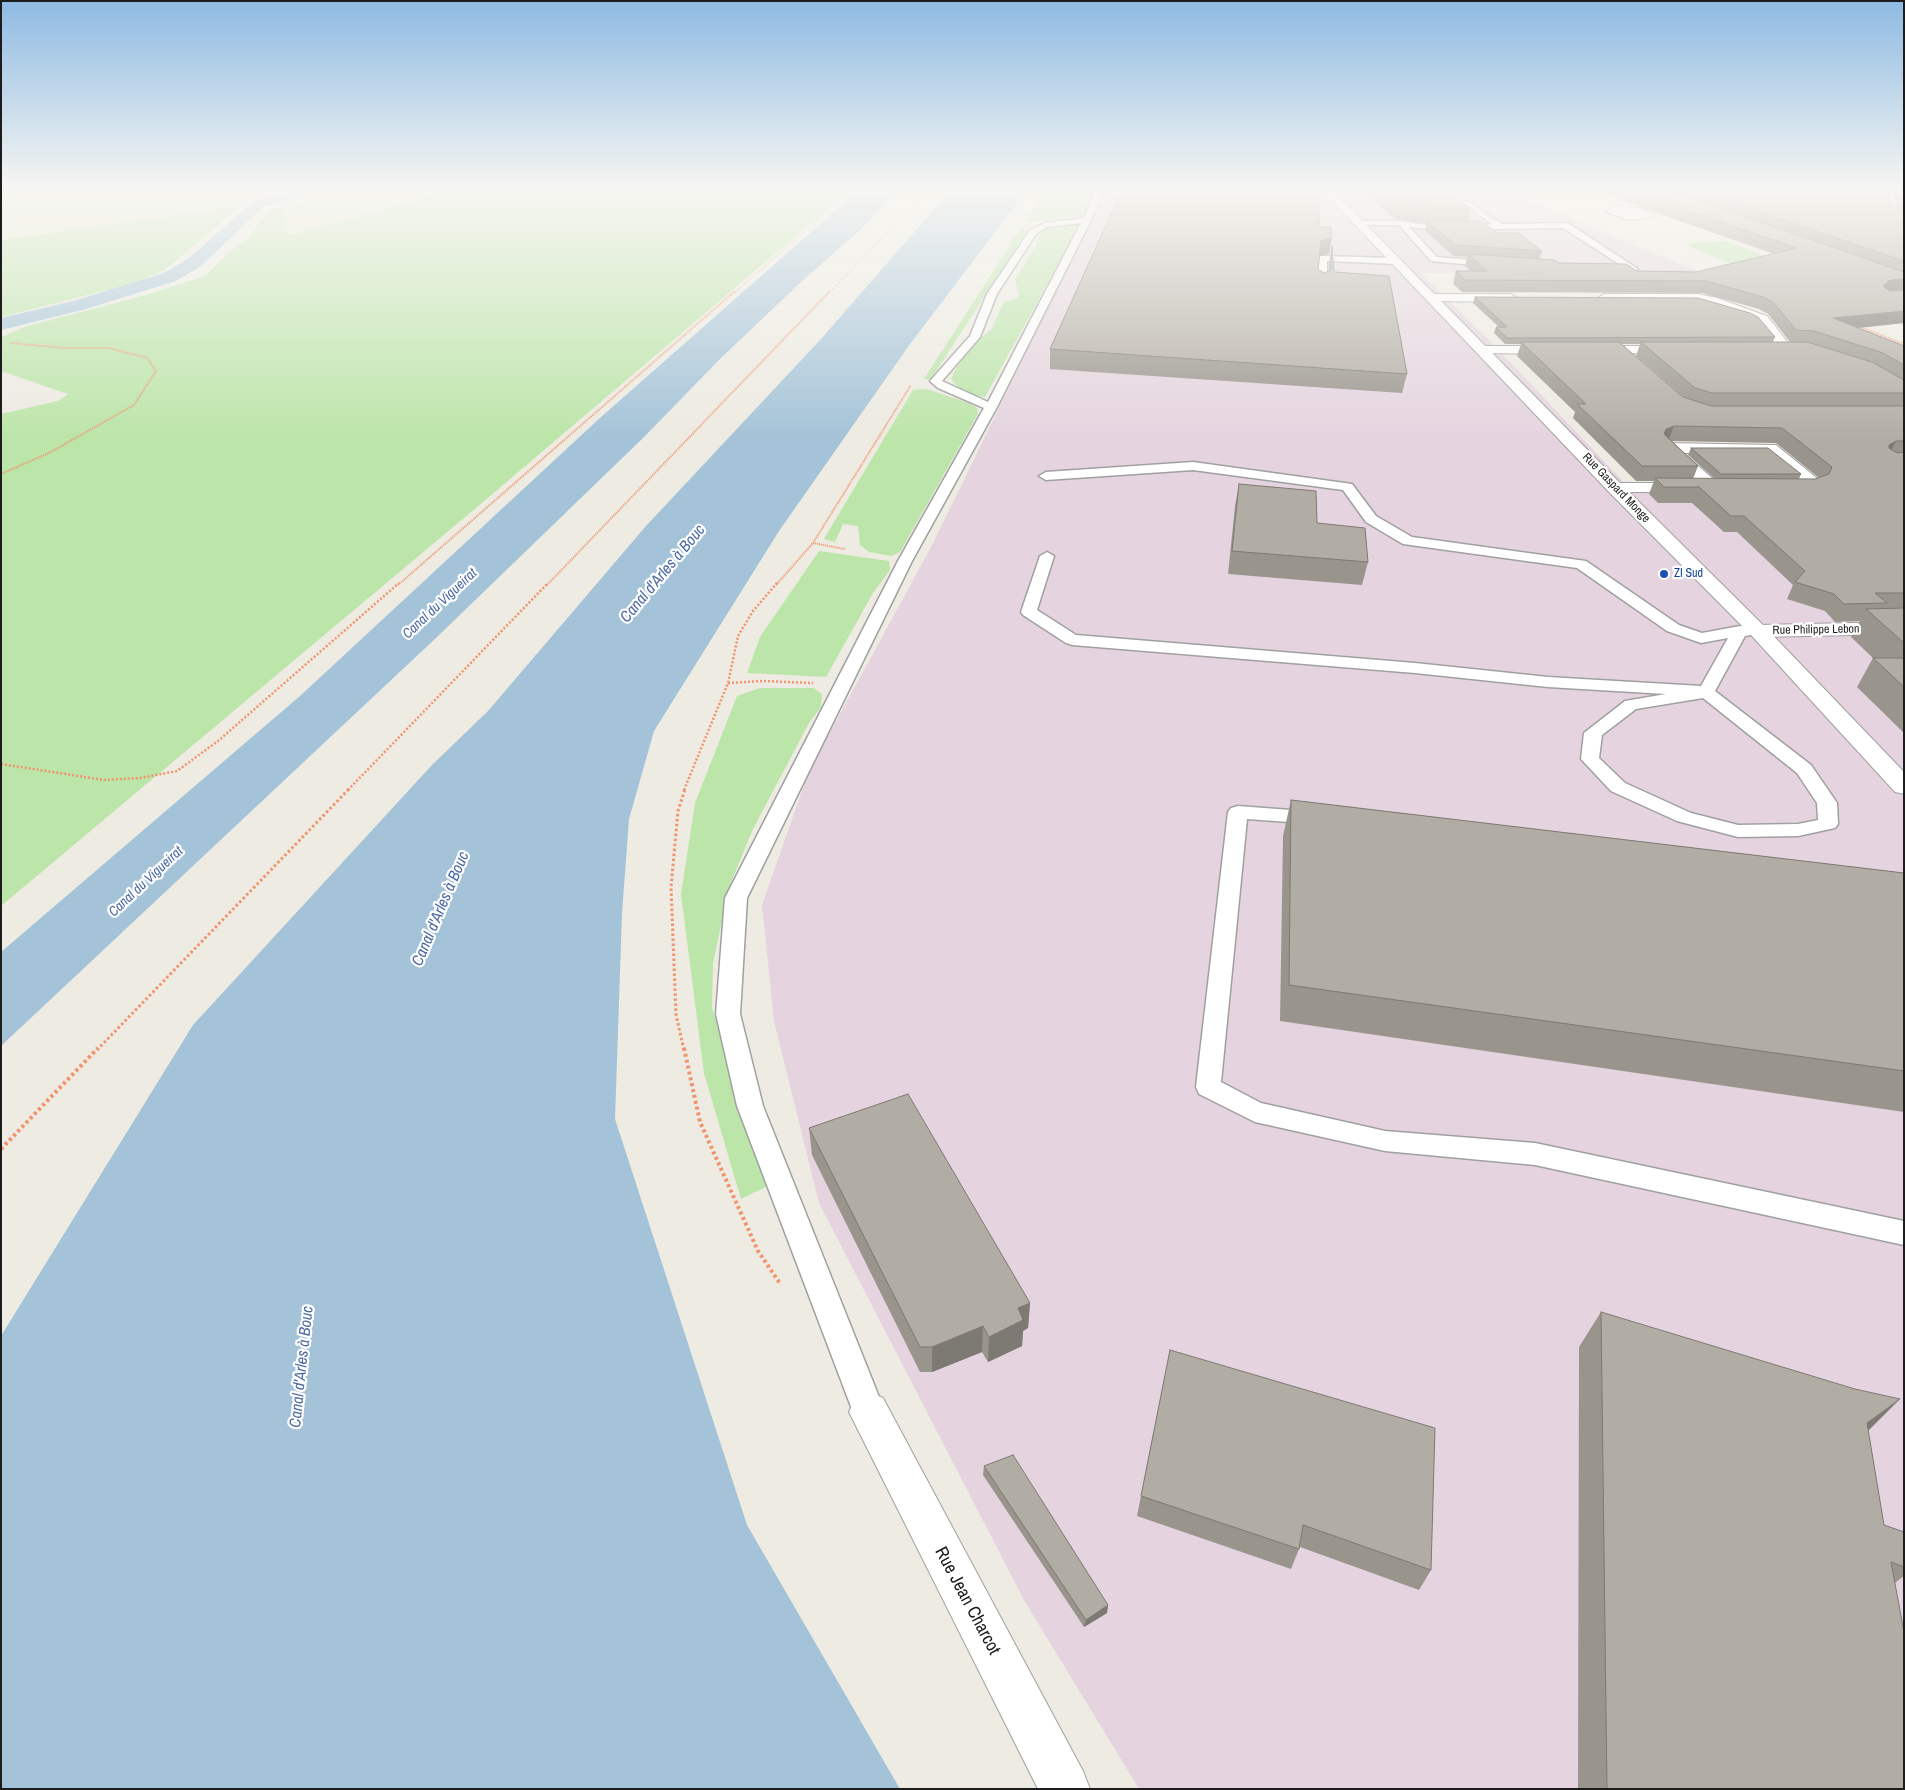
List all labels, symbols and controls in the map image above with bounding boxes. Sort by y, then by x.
street label: Rue Gaspard Monge [1579,450,1653,526]
water label: Canal d'Arles à Bouc [616,521,710,627]
water label: Canal du Vigueirat [399,565,481,643]
place label: ZI Sud [1674,567,1703,581]
marker: ZI Sud [1658,568,1670,580]
street label: Rue Philippe Lebon [1772,622,1860,638]
water label: Canal du Vigueirat [105,843,187,921]
water label: Canal d'Arles à Bouc [408,849,474,969]
water label: Canal d'Arles à Bouc [286,1305,318,1429]
street label: Rue Jean Charcot [930,1543,1004,1659]

